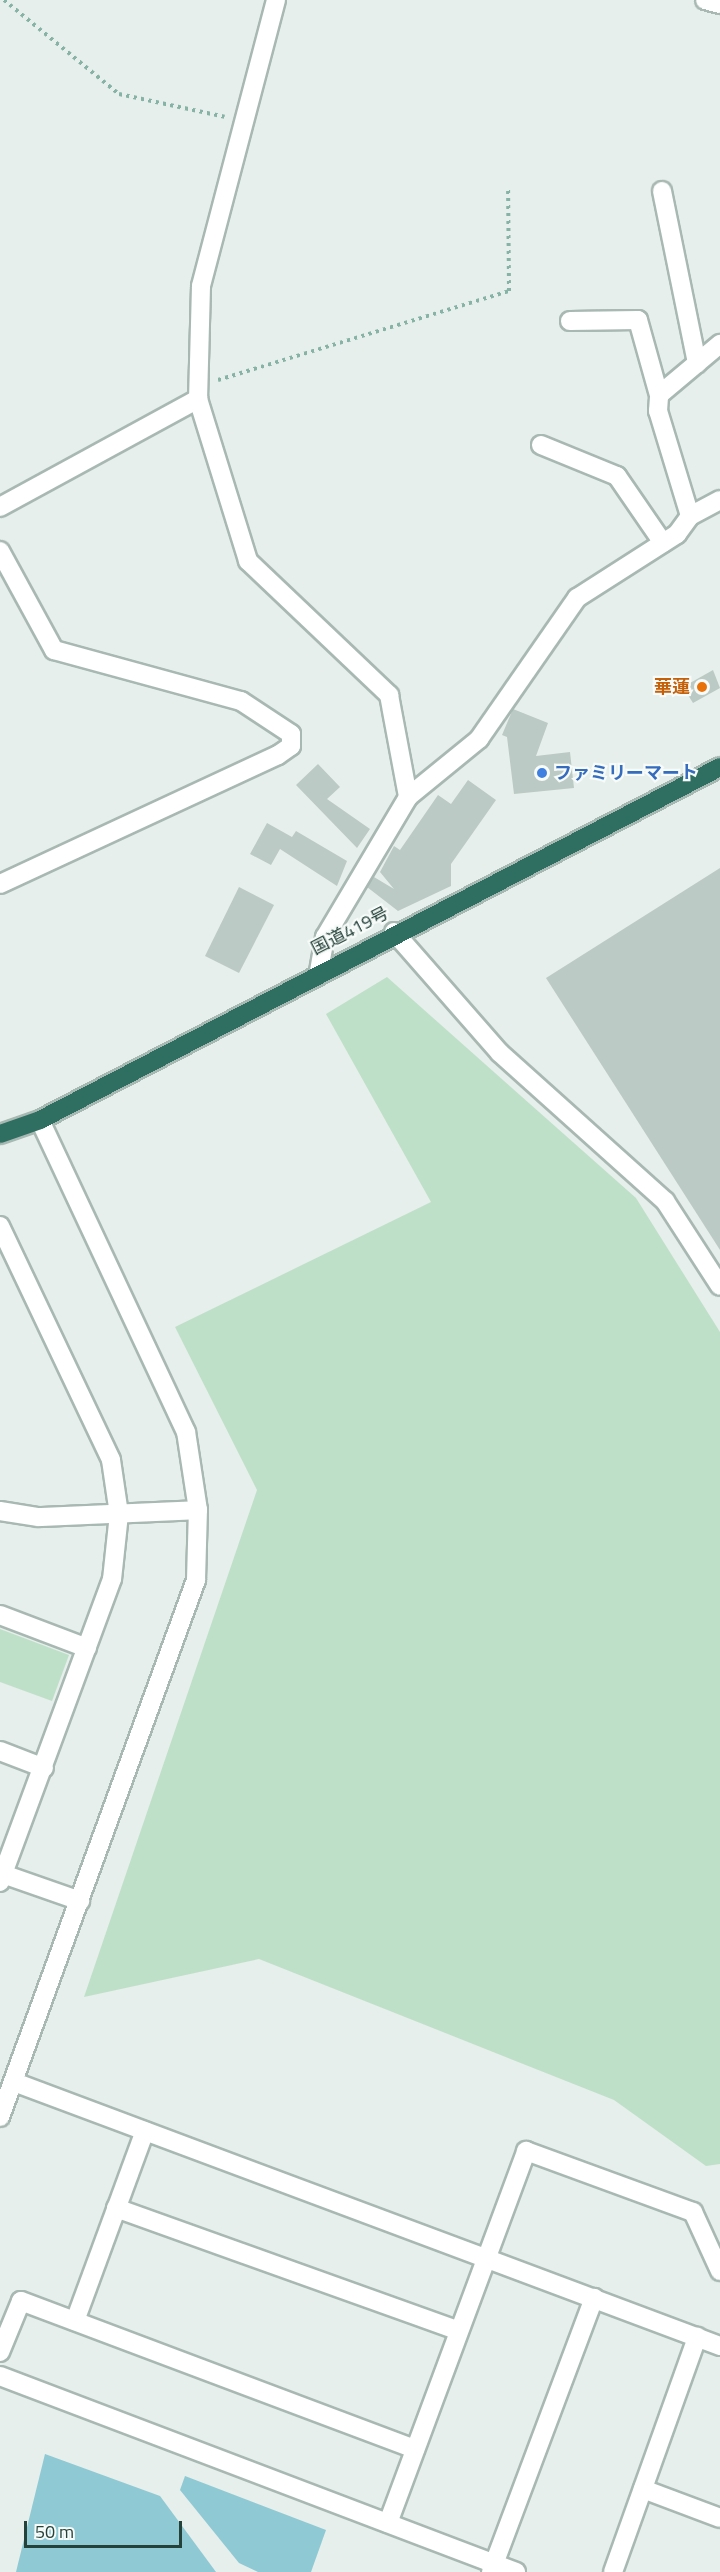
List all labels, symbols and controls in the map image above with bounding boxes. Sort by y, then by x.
place label: 華蓮 [654,676,690,698]
marker: 華蓮 [695,680,709,694]
place label: ファミリーマート [554,762,698,784]
marker: ファミリーマート [535,766,549,780]
street label: 国道419号 [308,902,392,960]
scale bar [27,2509,184,2547]
text: 50 m [35,2518,74,2545]

